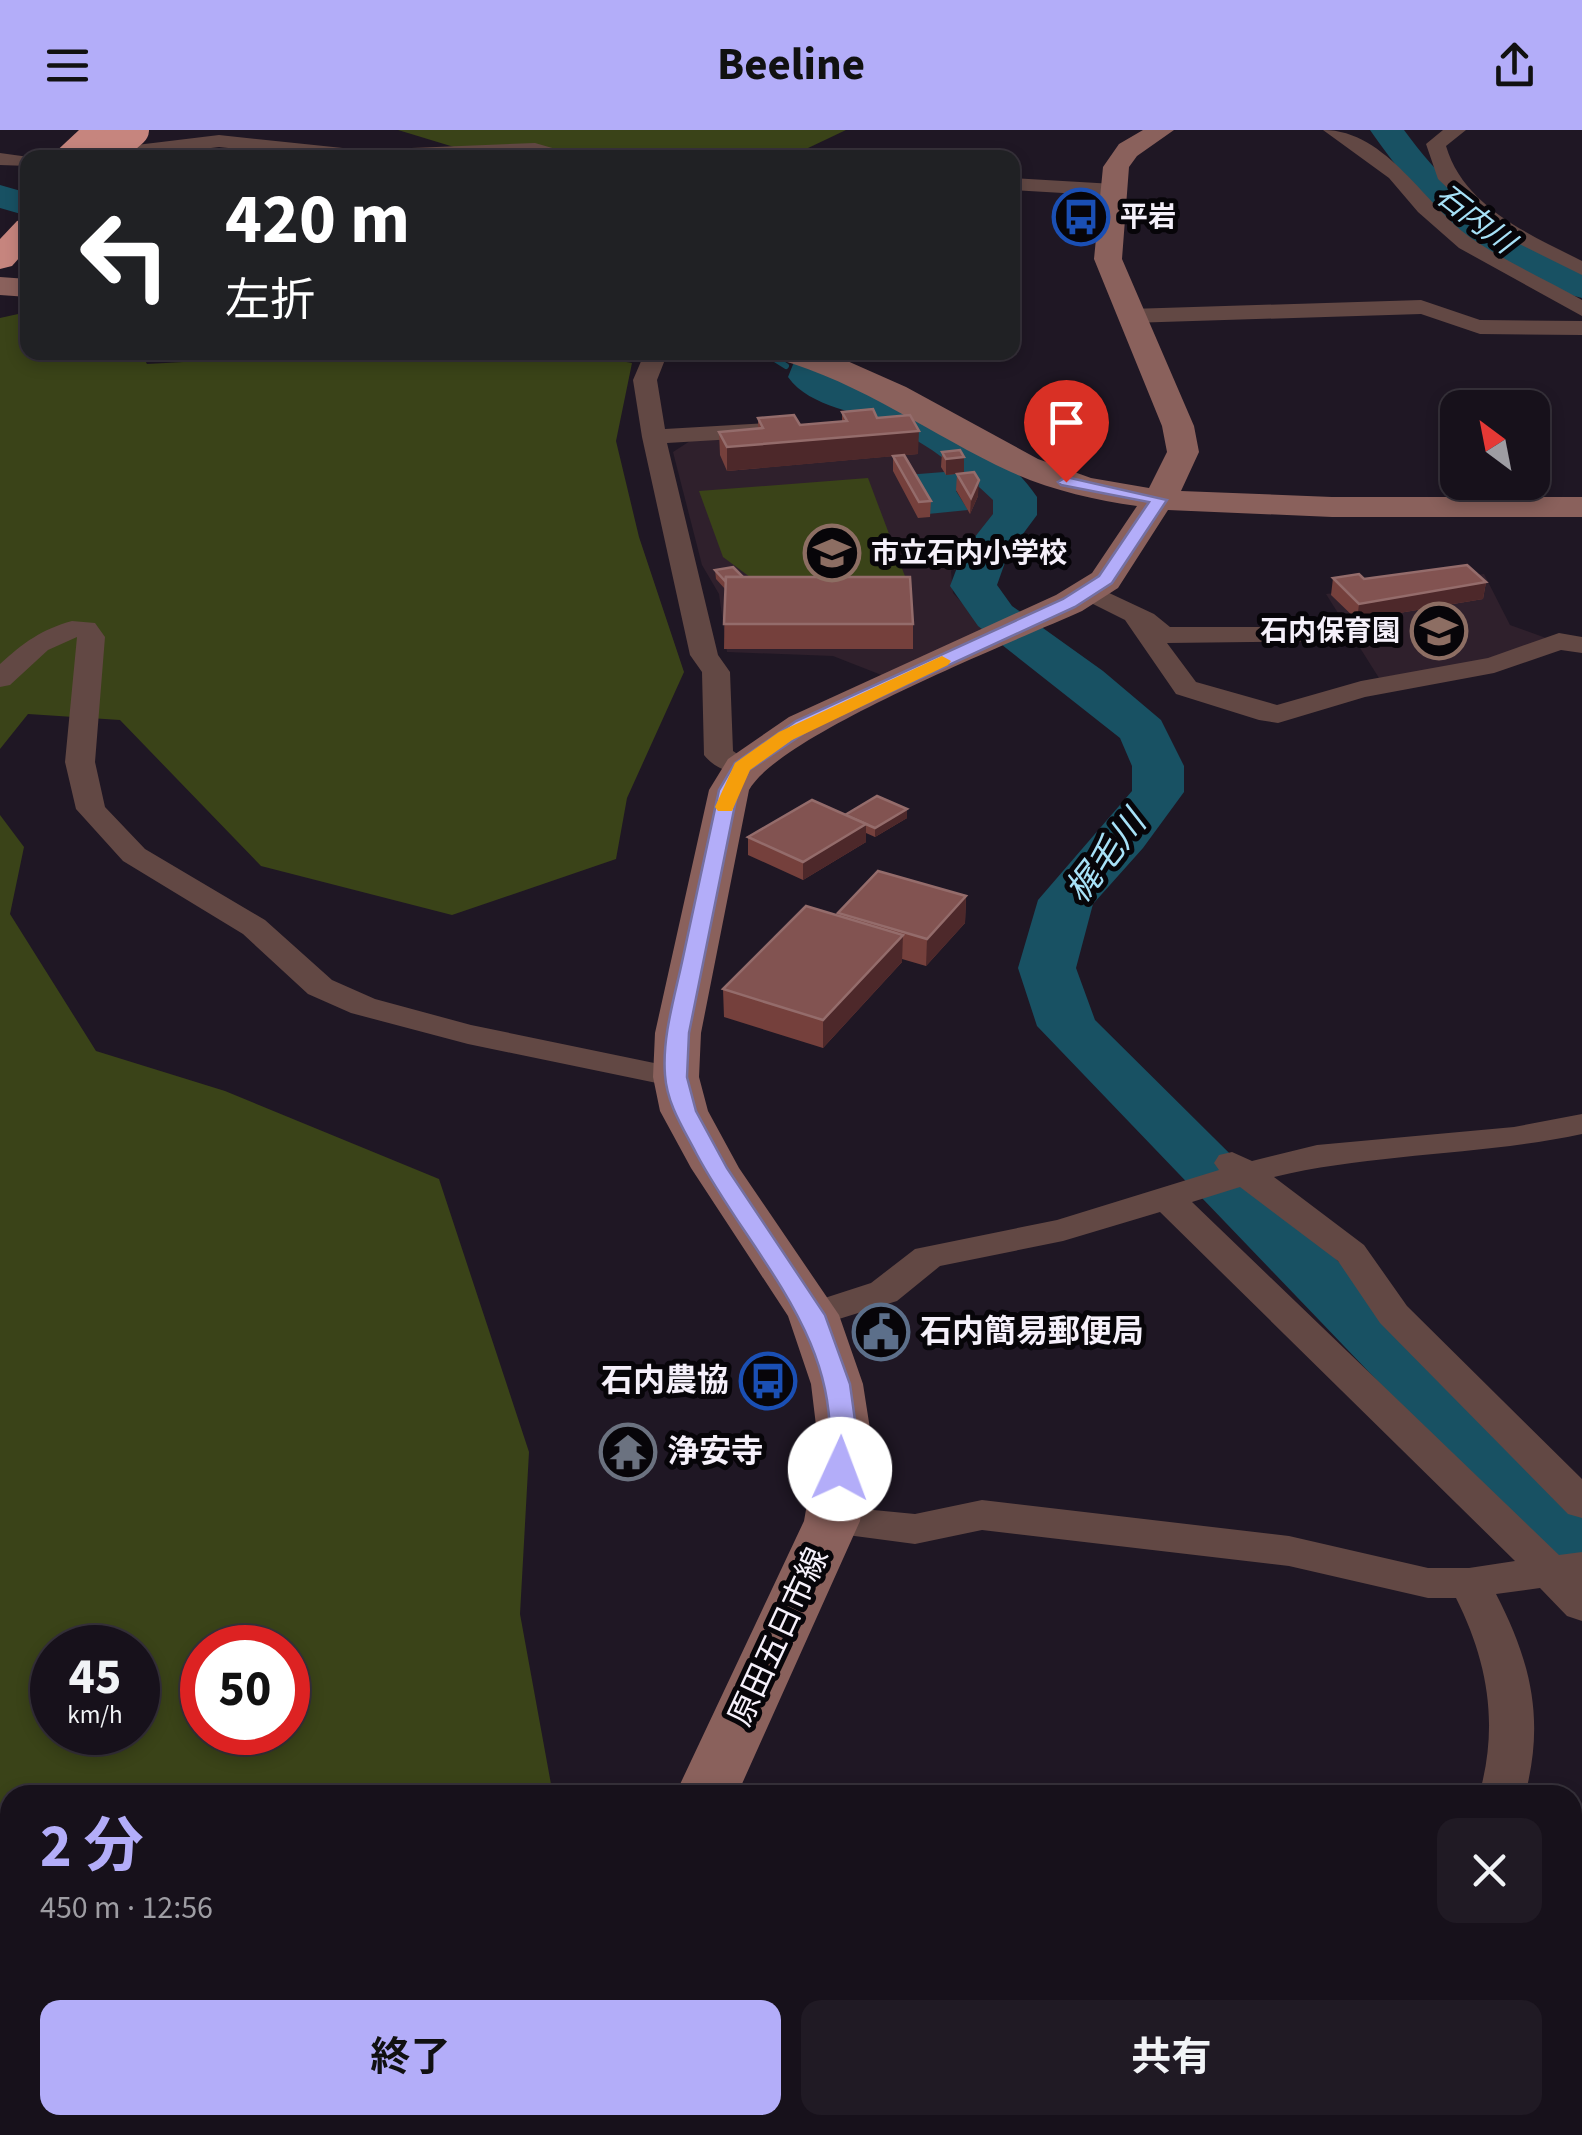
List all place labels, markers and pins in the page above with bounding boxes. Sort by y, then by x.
bus stop icon: 平岩 [1051,187,1111,247]
place label: 平岩 [1120,197,1176,237]
pin [1024,380,1109,483]
school or university icon: 市立石内小学校 [802,523,862,583]
place label: 市立石内小学校 [871,533,1067,573]
school or university icon: 石内保育園 [1409,601,1469,661]
place label: 石内保育園 [1260,611,1400,651]
public building icon: 石内簡易郵便局 [851,1302,911,1362]
place label: 石内簡易郵便局 [920,1309,1144,1355]
bus stop icon: 石内農協 [738,1351,798,1411]
place label: 石内農協 [601,1358,729,1404]
temple icon: 浄安寺 [598,1422,658,1482]
place label: 浄安寺 [667,1429,763,1475]

